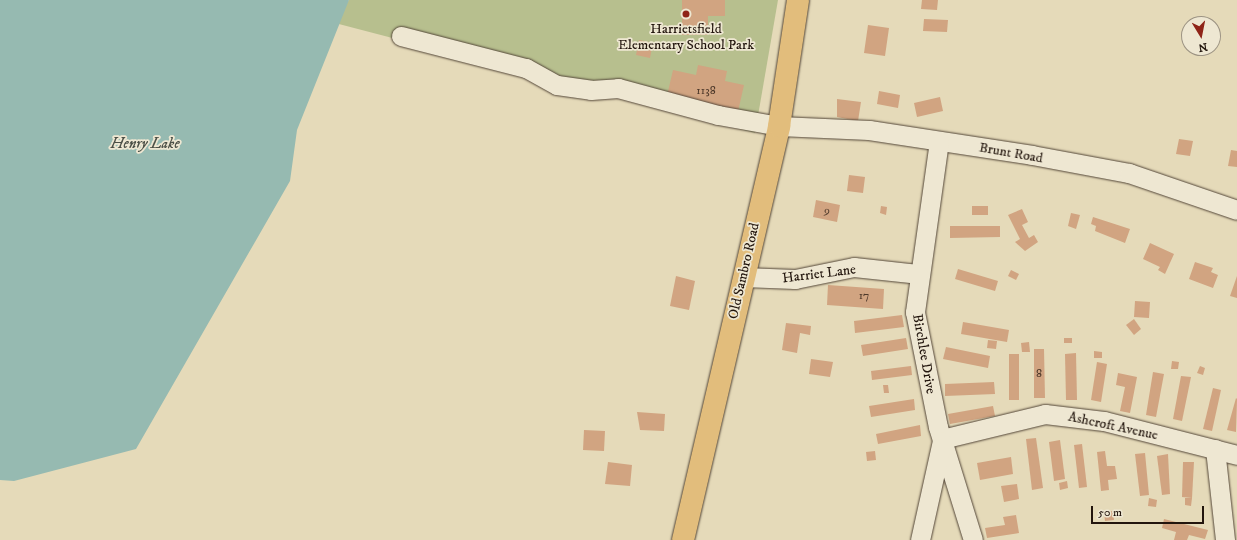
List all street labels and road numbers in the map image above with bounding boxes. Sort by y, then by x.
street label: Brunt Road [978,139,1044,167]
street label: Old Sambro Road [725,221,763,321]
street label: Harriet Lane [781,261,857,287]
street label: Birchlee Drive [909,313,939,395]
street label: Ashcroft Avenue [1067,408,1159,444]

